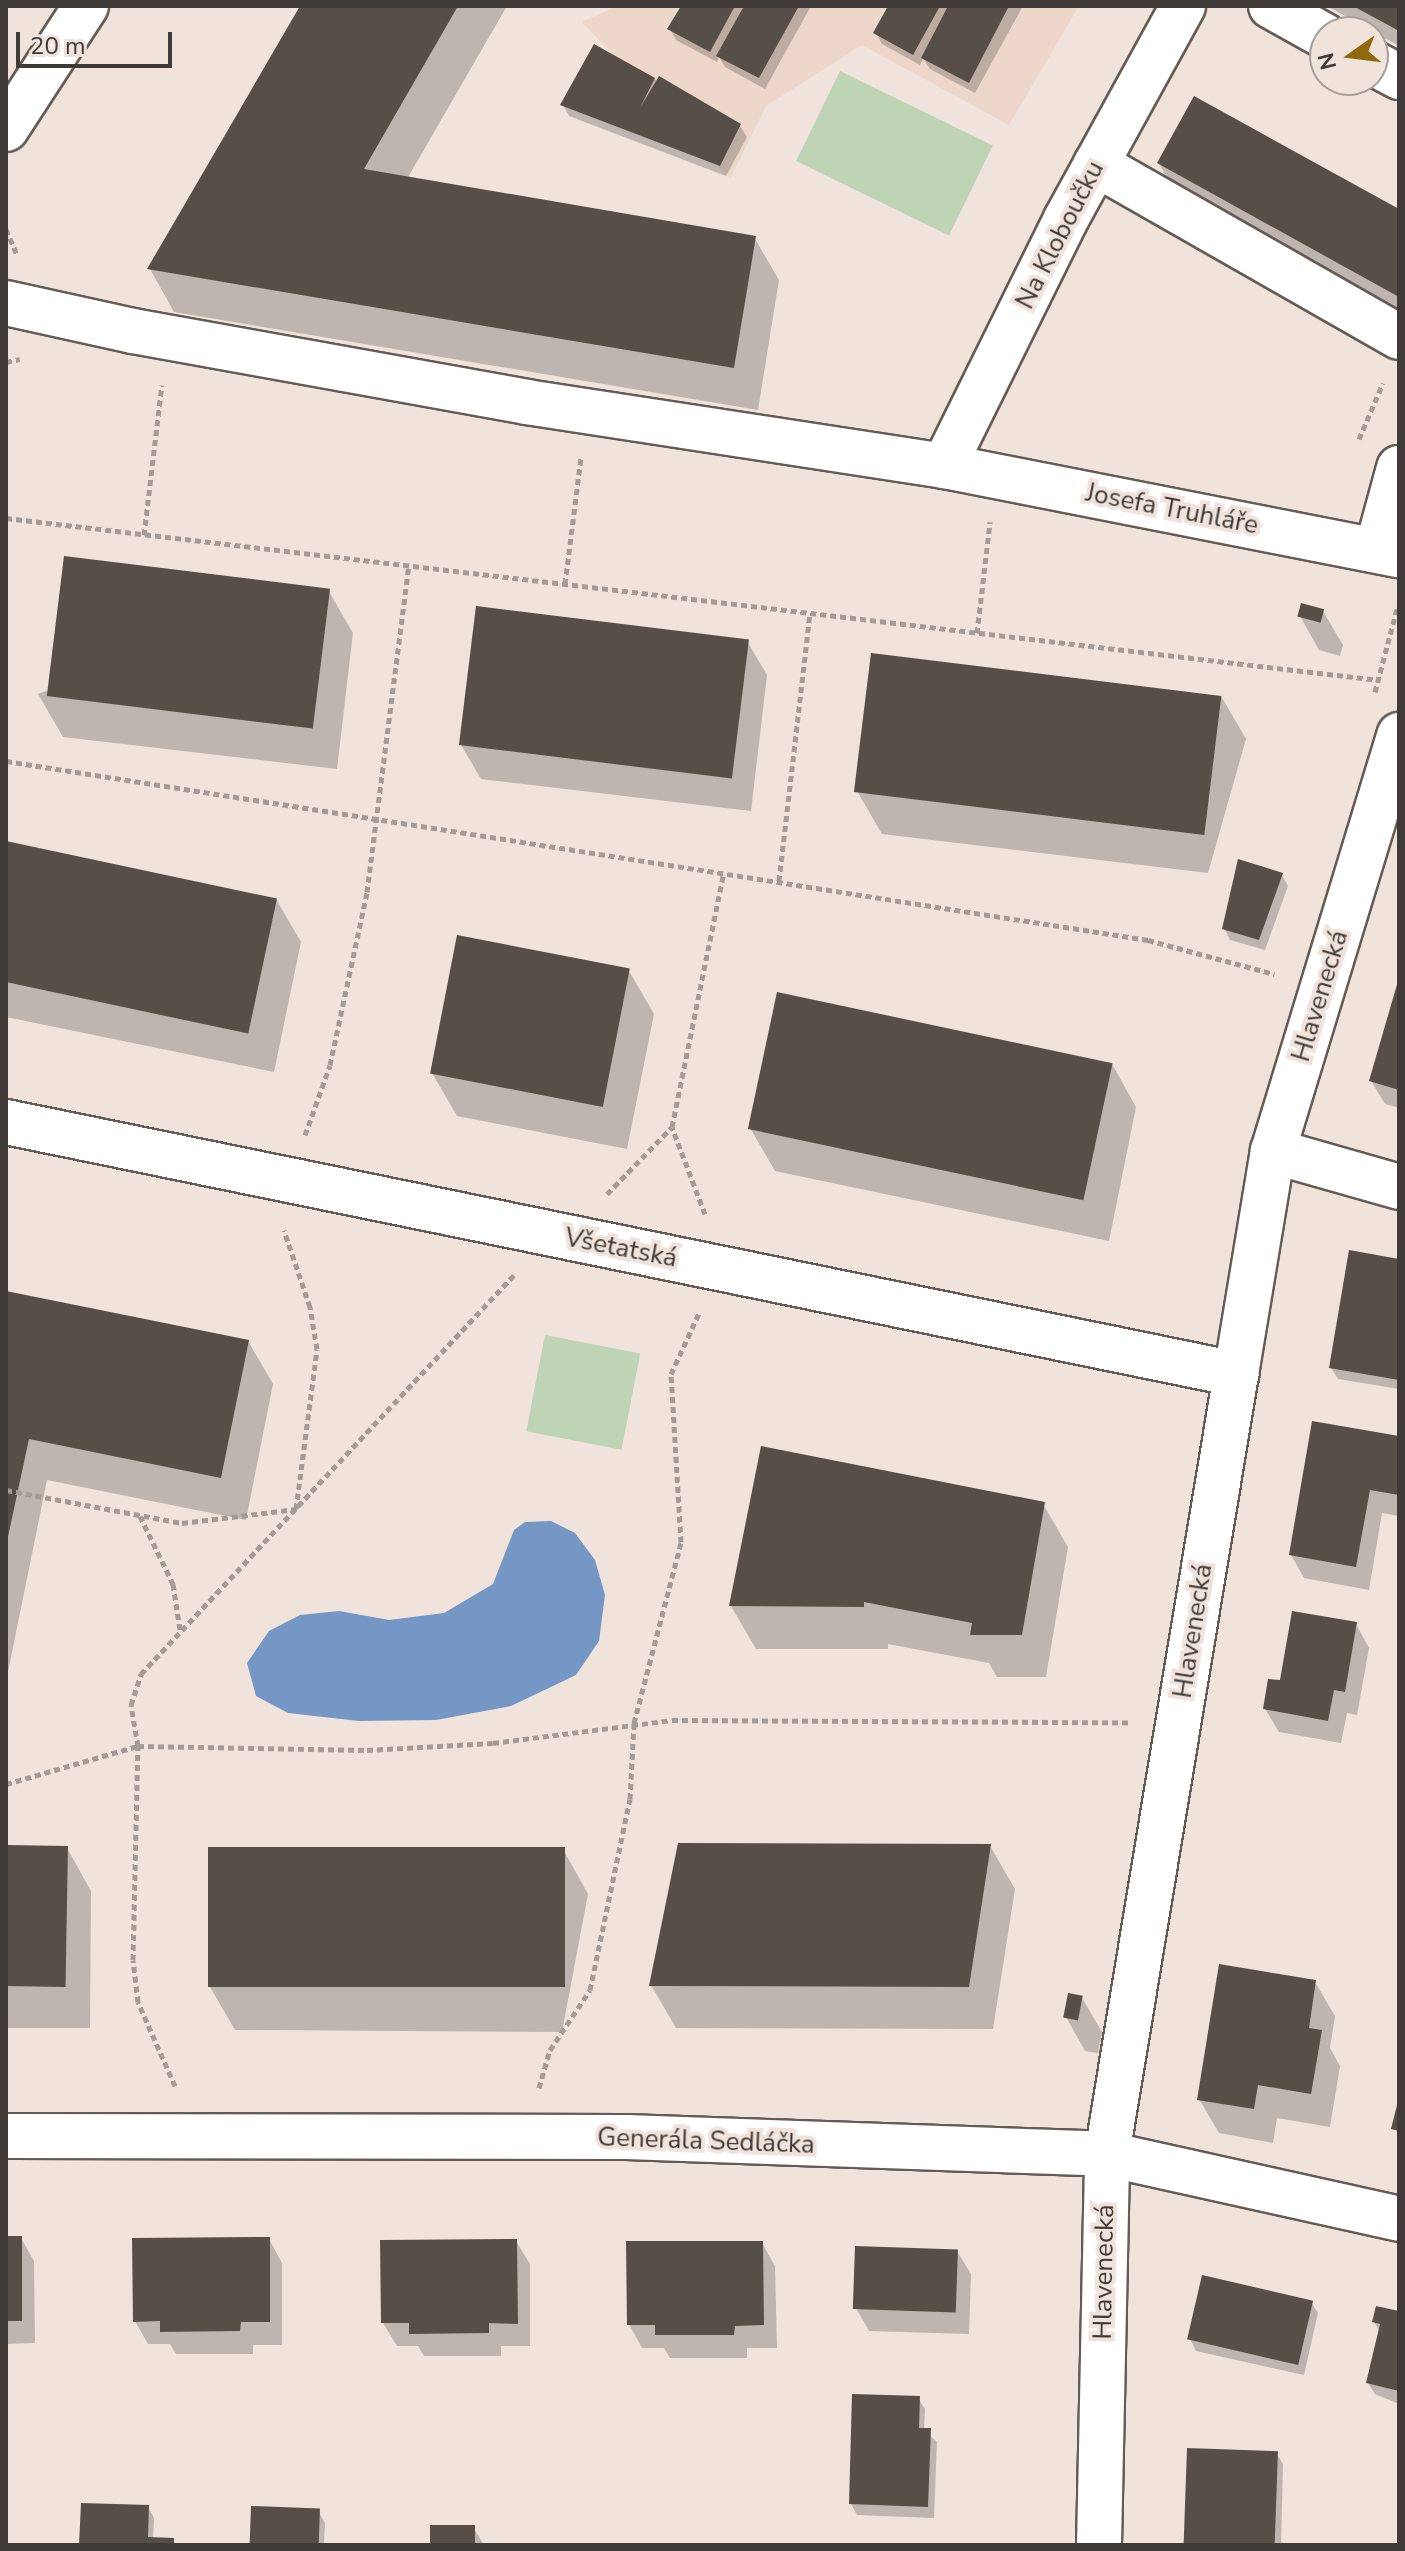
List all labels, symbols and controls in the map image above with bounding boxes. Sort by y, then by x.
scale bar [20,16,176,66]
north arrow [1309,16,1389,96]
text: 20 m [30,30,86,62]
text: N [1311,50,1344,73]
street label: Na Kloboučku [1009,156,1111,314]
street label: Josefa Truhláře [1083,477,1261,541]
street label: Hlavenecká [1285,927,1355,1065]
street label: Všetatská [562,1222,680,1274]
street label: Hlavenecká [1167,1562,1219,1700]
street label: Generála Sedláčka [597,2122,815,2160]
street label: Hlavenecká [1087,2204,1121,2340]

